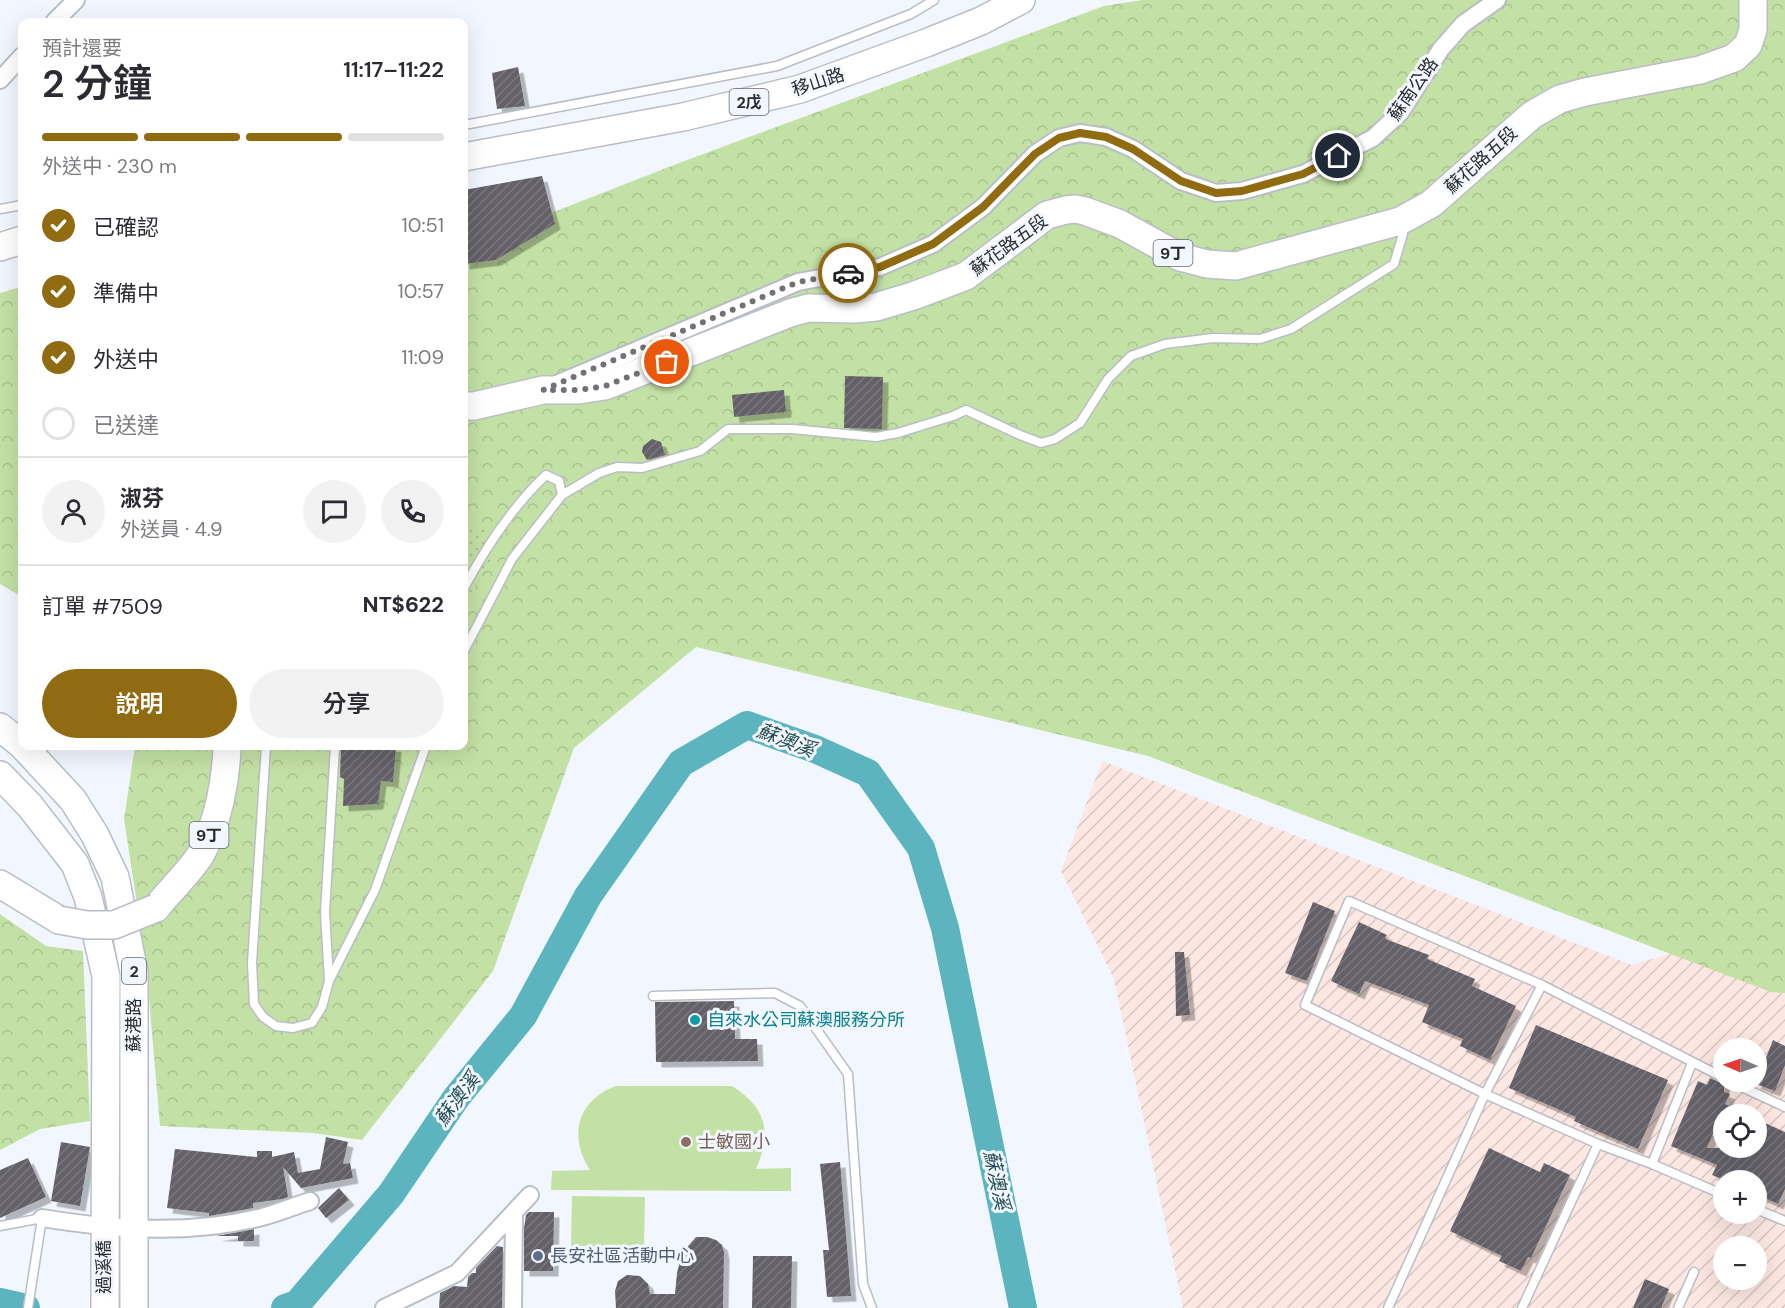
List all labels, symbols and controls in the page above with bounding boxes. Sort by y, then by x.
text: 預計還要 [42,35,122,61]
street label: 蘇南公路 [1383,53,1443,125]
text: 11:17–11:22 [343,55,444,84]
text: 2 分鐘 [42,58,152,109]
street label: 移山路 [789,62,847,102]
road number: 2戊 [730,89,768,115]
street label: 蘇花路五段 [1440,121,1522,199]
pin [1312,130,1363,181]
icon: home [1321,139,1354,172]
text: 外送中 · 230 m [42,153,177,179]
icon: check [42,209,75,242]
street label: 蘇花路五段 [966,209,1052,281]
text: 10:51 [402,212,444,238]
text: 已確認 [93,213,159,242]
road number: 9丁 [1154,240,1192,266]
courier [818,243,878,303]
icon: car [832,257,865,290]
icon: check [42,275,75,308]
text: 10:57 [398,278,444,304]
text: 準備中 [93,279,159,308]
pin [641,336,692,387]
icon: check [42,341,75,374]
text: 11:09 [401,344,444,370]
text: 外送中 [93,345,159,374]
icon: bag [650,345,683,378]
text: 已送達 [93,411,159,440]
button: person [42,480,105,543]
button: chat [303,480,366,543]
button: phone [381,480,444,543]
text: 淑芬 [120,484,164,513]
text: 外送員 · 4.9 [120,516,223,542]
text: NT$622 [363,590,444,619]
text: 訂單 #7509 [42,592,163,621]
button: 說明 [42,669,237,738]
button: 分享 [249,669,444,738]
water label: 蘇澳溪 [753,717,821,764]
road number: 9丁 [190,822,228,848]
road number: 2 [122,958,146,984]
street label: 蘇港路 [122,998,146,1052]
place label: 自來水公司蘇澳服務分所 [707,1008,905,1032]
marker: 自來水公司蘇澳服務分所 [688,1013,702,1027]
north arrow [1713,1038,1767,1092]
map controls [1713,1038,1767,1290]
water label: 蘇澳溪 [429,1065,487,1131]
button: locate [1713,1104,1767,1158]
place label: 士敏國小 [698,1130,770,1154]
marker: 士敏國小 [679,1135,693,1149]
water label: 蘇澳溪 [978,1148,1017,1215]
button: + [1713,1170,1767,1224]
button: − [1713,1236,1767,1290]
street label: 過溪橋 [92,1240,116,1294]
place label: 長安社區活動中心 [550,1244,694,1268]
marker: 長安社區活動中心 [531,1249,545,1263]

